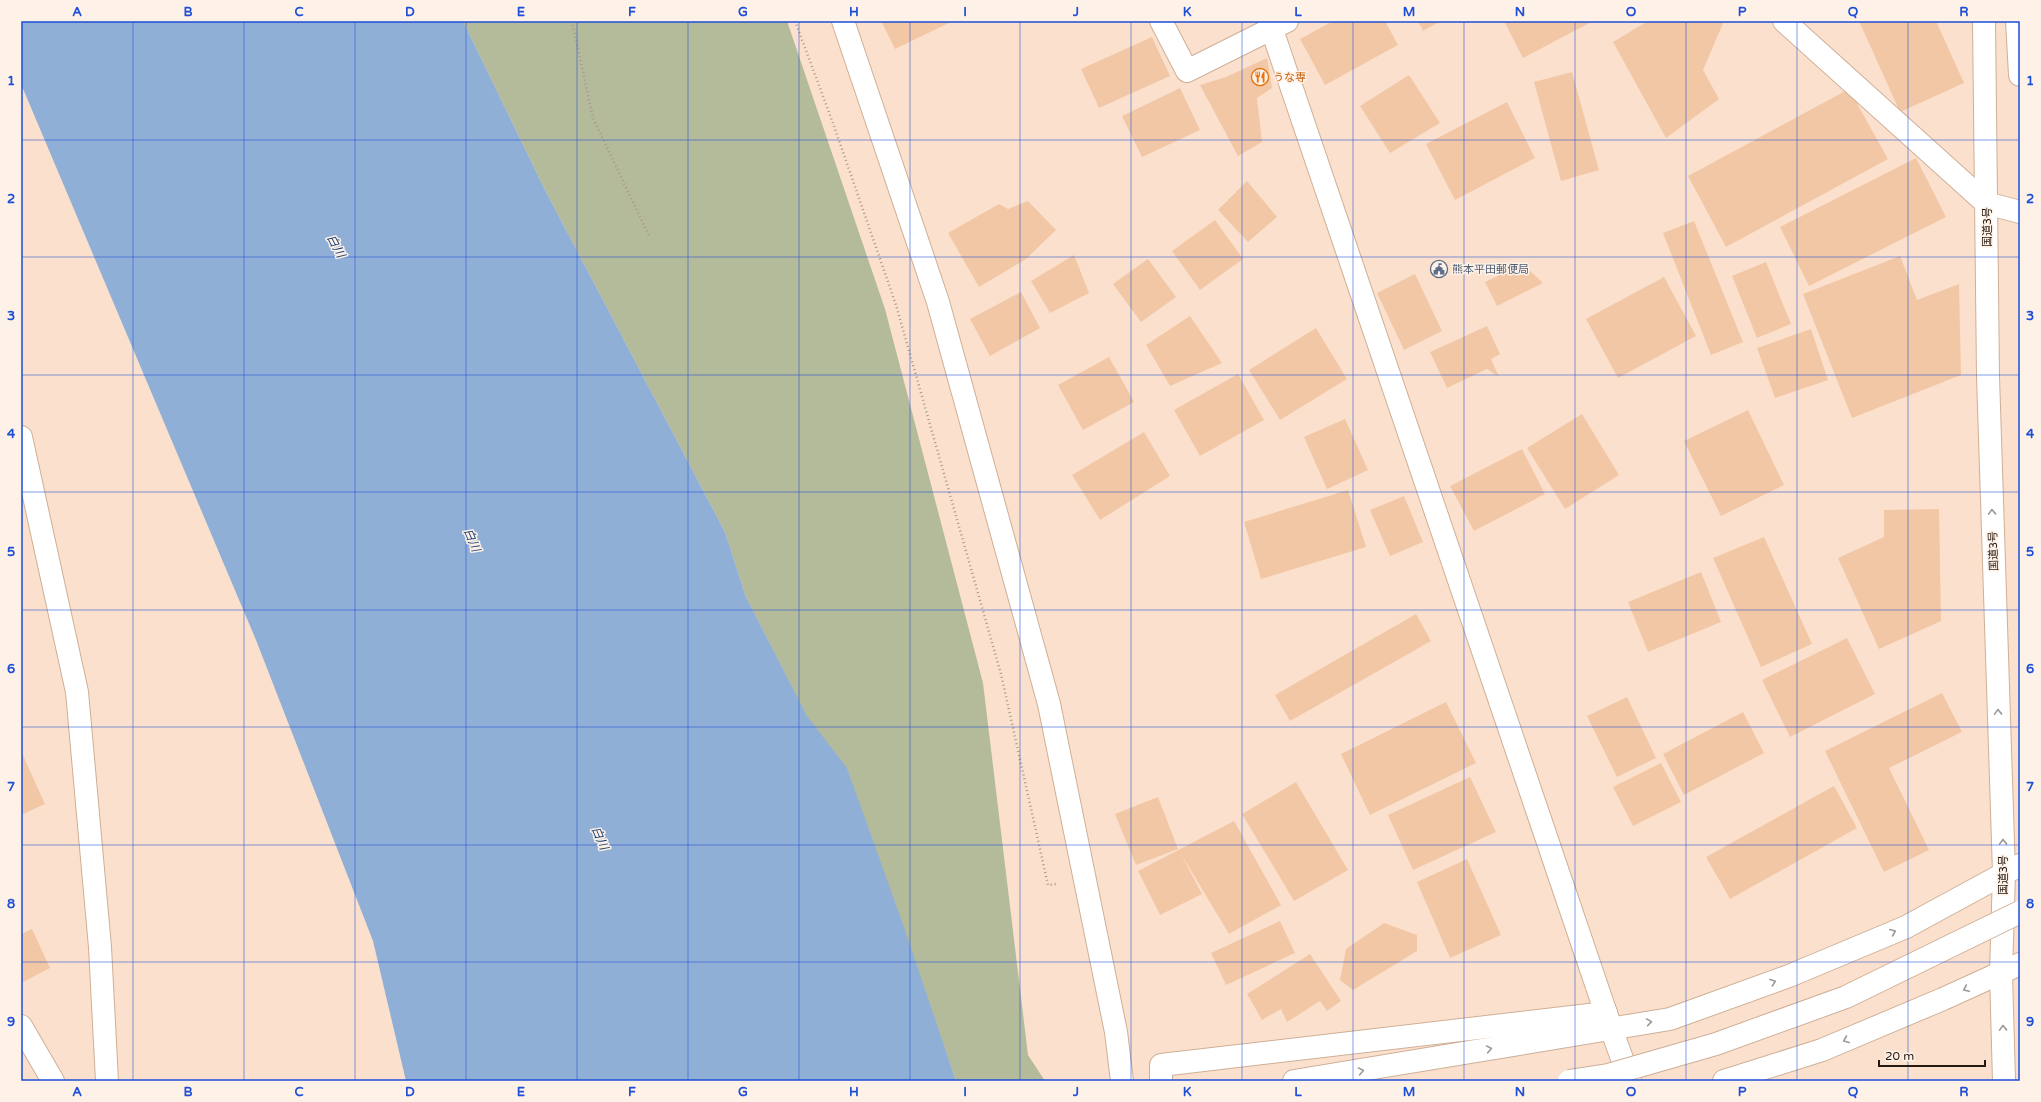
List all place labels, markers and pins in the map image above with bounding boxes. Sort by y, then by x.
restaurant icon: うな専 [1250,67,1270,87]
place label: うな専 [1273,71,1306,84]
public building icon: 熊本平田郵便局 [1429,259,1449,279]
place label: 熊本平田郵便局 [1452,263,1529,276]

